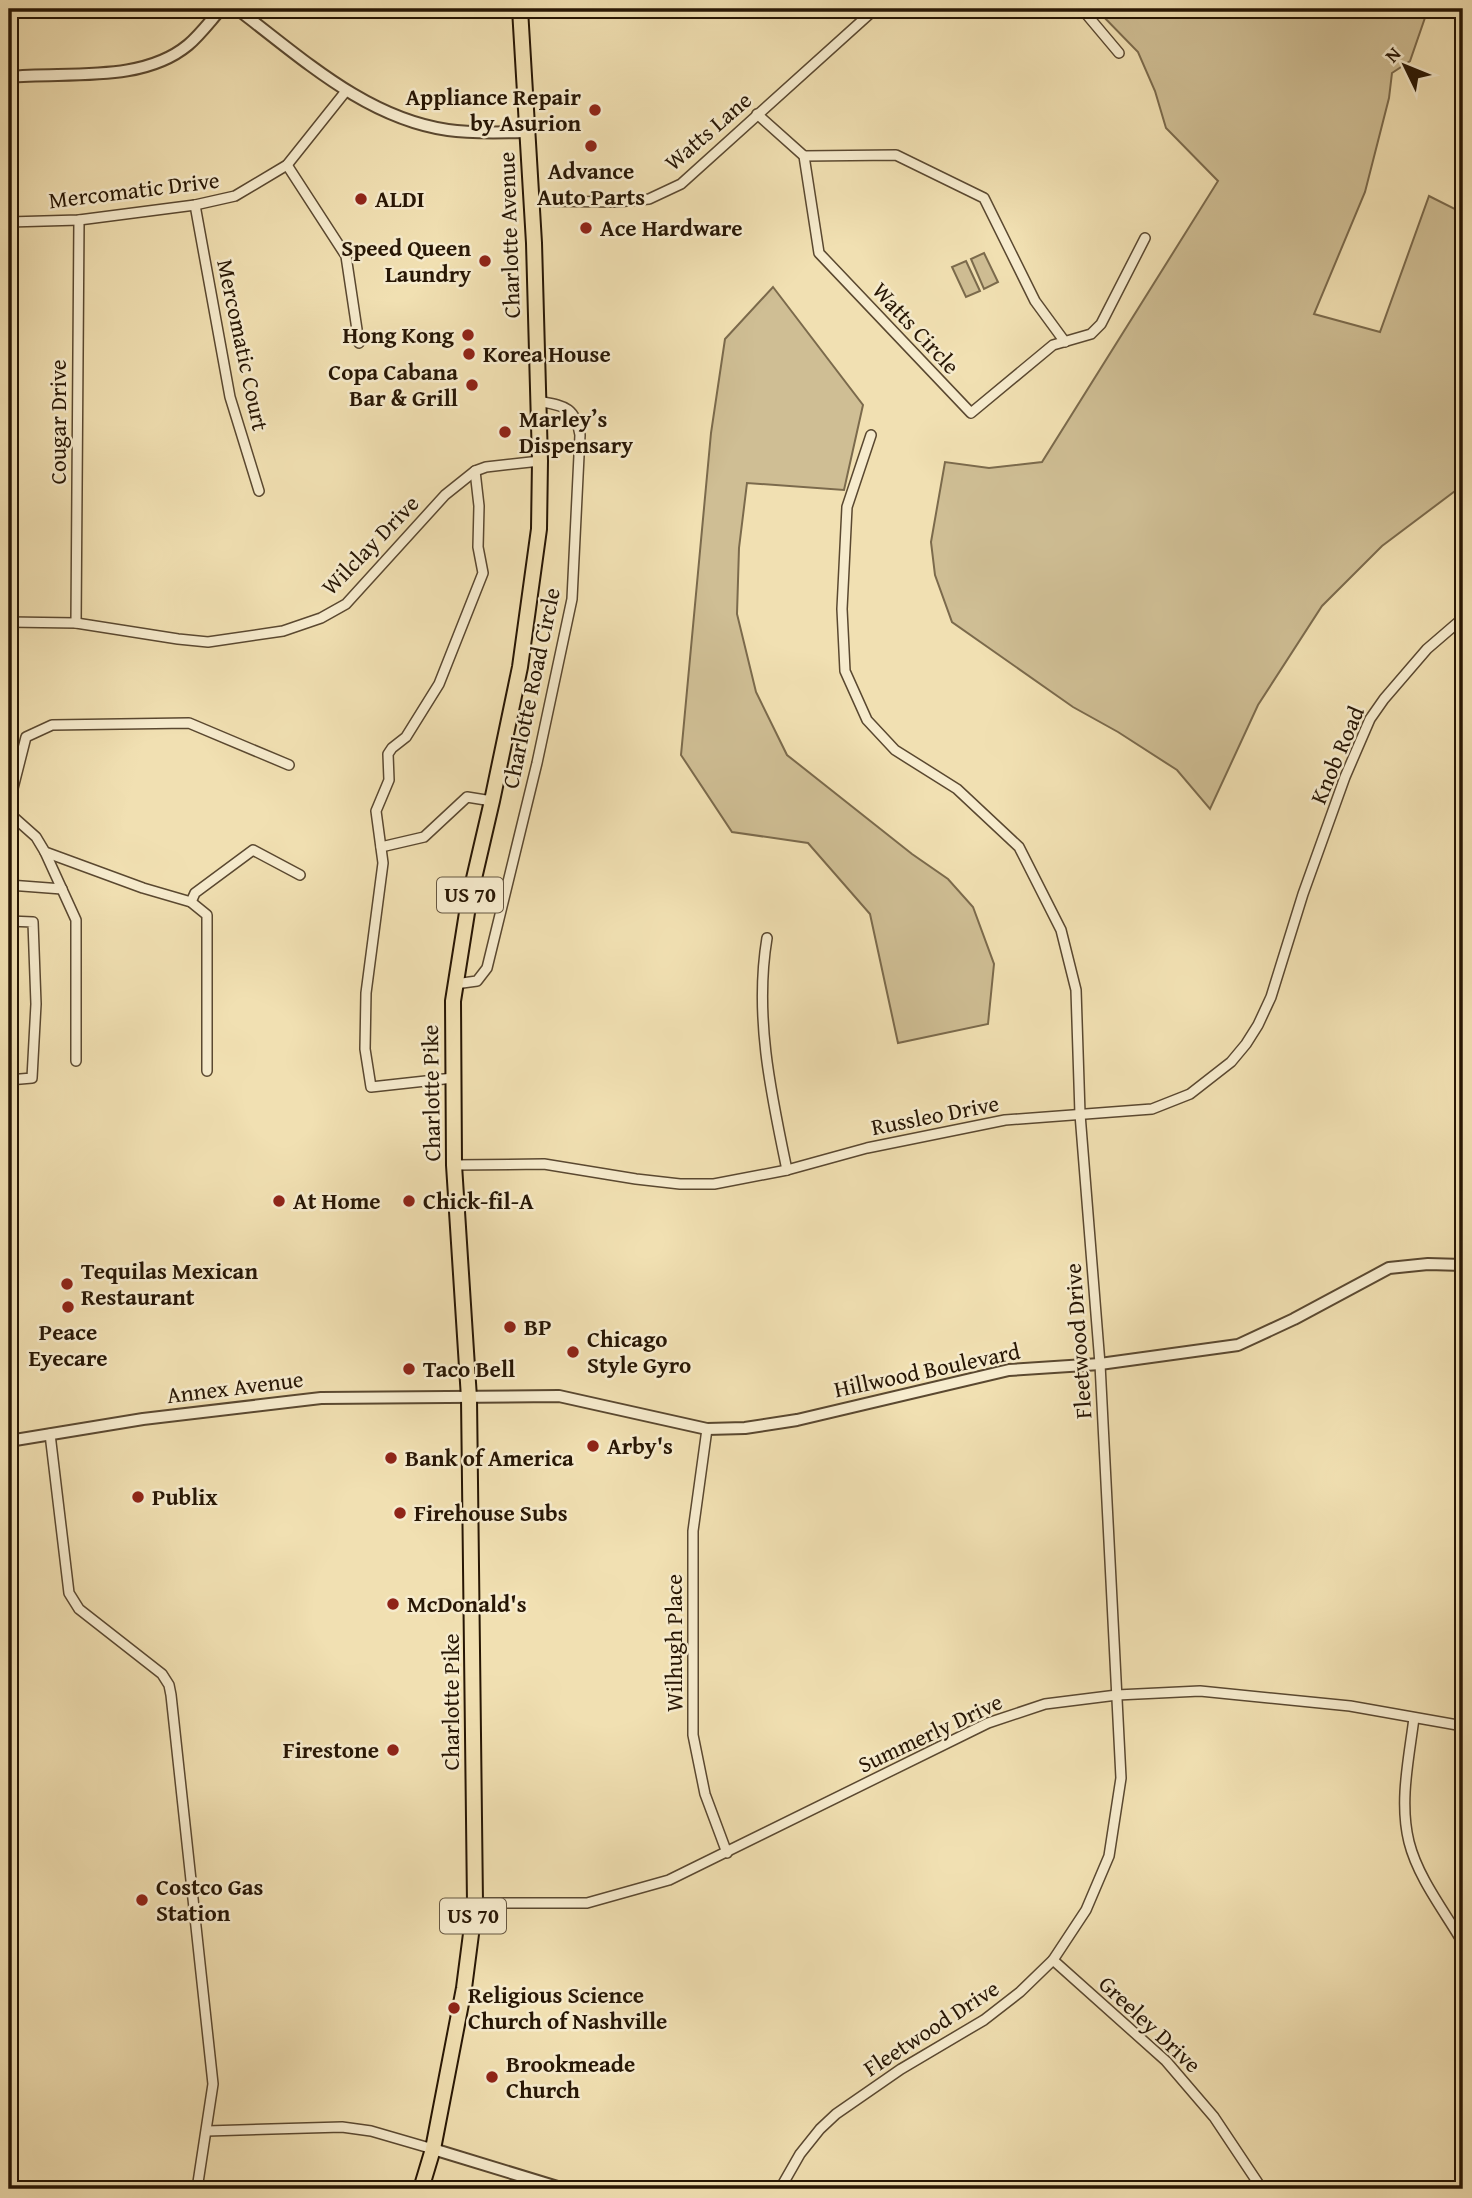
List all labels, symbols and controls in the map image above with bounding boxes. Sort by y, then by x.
north arrow [1370,32,1440,102]
text: N [1378,40,1407,69]
place label: Appliance Repair by Asurion [405,80,581,139]
street label: Watts Lane [657,83,758,178]
marker: Appliance Repair by Asurion [587,102,603,118]
marker: Advance Auto Parts [583,138,599,154]
street label: Charlotte Avenue [489,151,528,319]
place label: Advance Auto Parts [537,154,645,213]
street label: Mercomatic Drive [47,163,221,216]
place label: ALDI [375,182,424,215]
marker: ALDI [353,191,369,207]
place label: Ace Hardware [600,211,742,244]
marker: Ace Hardware [578,220,594,236]
place label: Speed Queen Laundry [341,231,471,290]
marker: Speed Queen Laundry [477,253,493,269]
street label: Mercomatic Court [209,256,278,434]
street label: Watts Circle [865,274,968,381]
place label: Hong Kong [343,318,455,351]
marker: Hong Kong [460,327,476,343]
place label: Korea House [483,337,611,370]
marker: Korea House [461,346,477,362]
place label: Copa Cabana Bar & Grill [328,355,458,414]
street label: Cougar Drive [41,359,74,485]
marker: Copa Cabana Bar & Grill [464,377,480,393]
place label: Marley’s Dispensary [519,402,633,461]
marker: Marley’s Dispensary [497,424,513,440]
street label: Wilclay Drive [313,487,426,602]
street label: Charlotte Road Circle [493,584,568,791]
street label: Knob Road [1301,700,1372,809]
road number: US 70 [437,878,503,912]
street label: Charlotte Pike [413,1024,448,1162]
street label: Russleo Drive [868,1086,1002,1143]
place label: At Home [293,1184,381,1217]
place label: Chick-fil-A [423,1184,534,1217]
marker: At Home [271,1193,287,1209]
marker: Chick-fil-A [401,1193,417,1209]
place label: Tequilas Mexican Restaurant [81,1254,258,1313]
street label: Fleetwood Drive [1056,1262,1099,1420]
marker: Tequilas Mexican Restaurant [59,1276,75,1292]
marker: Peace Eyecare [60,1299,76,1315]
place label: BP [524,1310,552,1343]
place label: Peace Eyecare [29,1315,107,1374]
marker: BP [502,1319,518,1335]
place label: Chicago Style Gyro [587,1322,691,1381]
street label: Hillwood Boulevard [831,1334,1024,1405]
marker: Chicago Style Gyro [565,1344,581,1360]
place label: Taco Bell [423,1352,515,1385]
marker: Taco Bell [401,1361,417,1377]
street label: Annex Avenue [165,1362,305,1411]
place label: Arby's [607,1429,673,1462]
marker: Arby's [585,1438,601,1454]
place label: Bank of America [405,1441,574,1474]
marker: Bank of America [383,1450,399,1466]
place label: Publix [152,1480,218,1513]
marker: Publix [130,1489,146,1505]
place label: Firehouse Subs [414,1496,568,1529]
marker: Firehouse Subs [392,1505,408,1521]
street label: Wilhugh Place [657,1574,690,1712]
place label: McDonald's [407,1587,527,1620]
marker: McDonald's [385,1596,401,1612]
street label: Charlotte Pike [434,1634,467,1770]
street label: Summerly Drive [852,1685,1008,1780]
place label: Firestone [283,1733,379,1766]
marker: Firestone [385,1742,401,1758]
place label: Costco Gas Station [156,1870,264,1929]
marker: Costco Gas Station [134,1892,150,1908]
road number: US 70 [440,1898,506,1934]
street label: Greeley Drive [1092,1967,1209,2080]
street label: Fleetwood Drive [856,1971,1005,2084]
place label: Religious Science Church of Nashville [468,1978,667,2037]
marker: Religious Science Church of Nashville [446,2000,462,2016]
place label: Brookmeade Church [506,2047,635,2106]
marker: Brookmeade Church [484,2069,500,2085]

